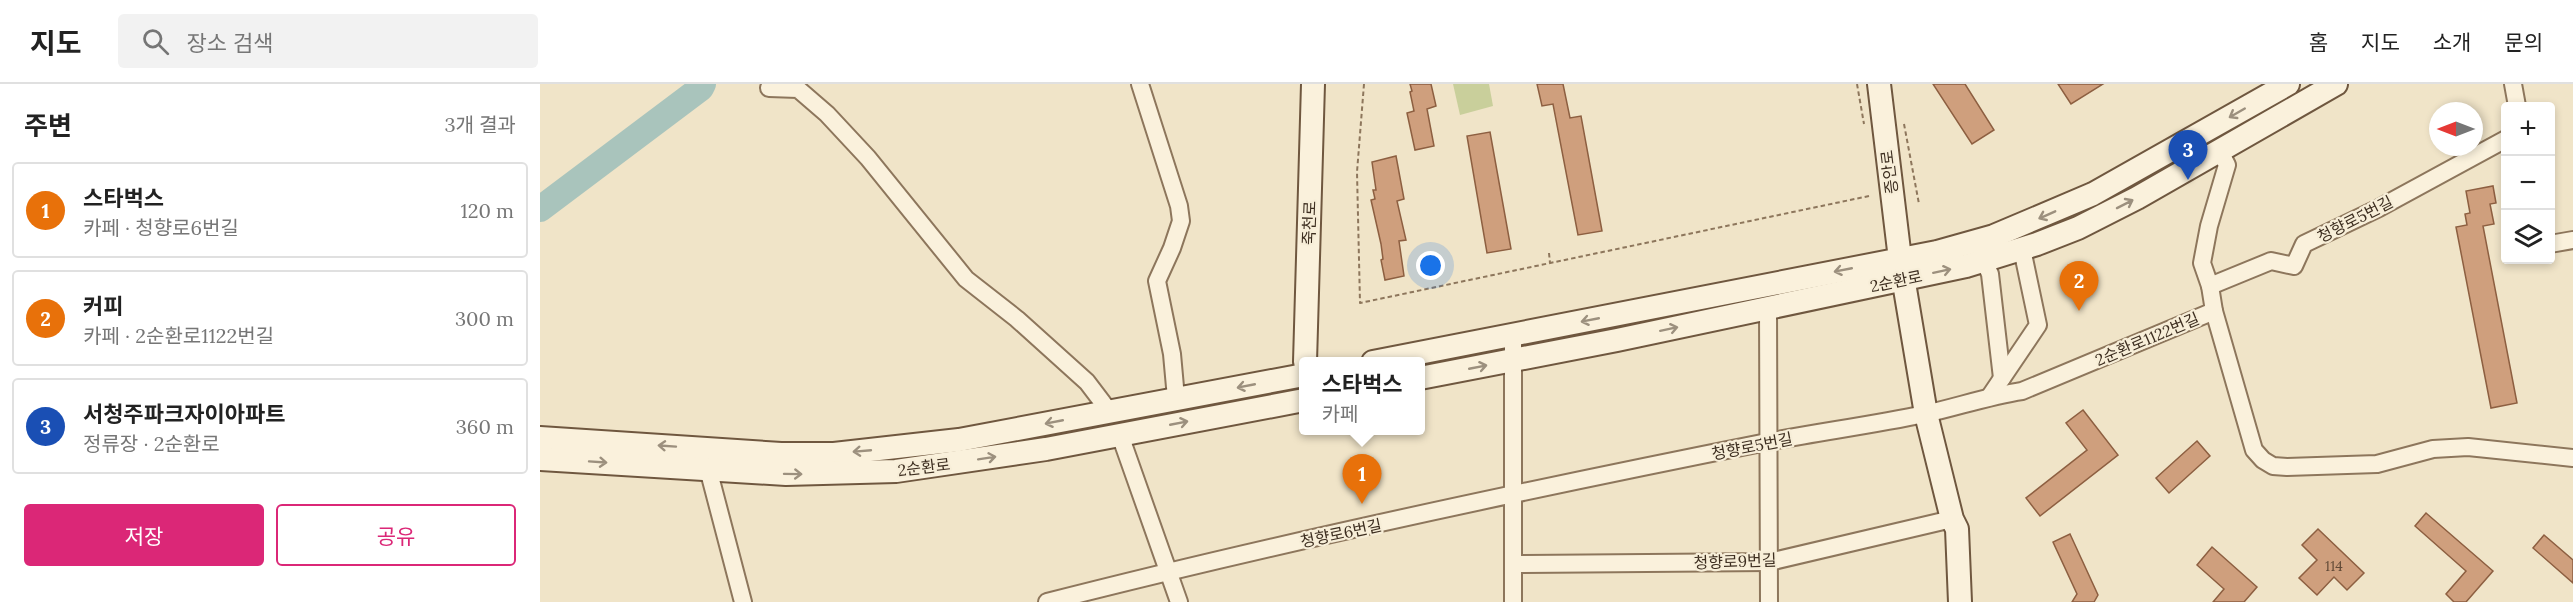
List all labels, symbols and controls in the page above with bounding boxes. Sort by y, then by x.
search box [118,14,538,68]
text: 지도 [30,25,82,61]
icon: search [139,25,172,58]
text: 장소 검색 [187,29,273,57]
text: 홈 [2309,29,2328,56]
text: 지도 [2361,29,2400,56]
text: 소개 [2433,29,2471,56]
text: 문의 [2504,29,2543,56]
north arrow [2429,102,2483,156]
map controls [2501,102,2555,264]
button: + [2501,102,2555,156]
one-way arrow [2229,107,2246,119]
text: 주변 [24,109,72,142]
text: 3개 결과 [444,112,516,137]
pin: 3 [2168,130,2208,180]
street label: 증안로 [1876,149,1902,195]
button: − [2501,156,2555,210]
text: 스타벅스 [83,184,164,212]
street label: 청향로5번길 [2314,191,2396,247]
text: 1 [41,198,50,223]
text: 120 m [460,198,514,223]
one-way arrow [2115,198,2133,209]
street label: 죽천로 [1298,200,1320,245]
one-way arrow [2038,210,2056,221]
button: layers [2501,210,2555,264]
text: 카페 · 청향로6번길 [83,215,239,240]
your location [1416,251,1445,280]
pin: 2 [2060,262,2098,311]
one-way arrow [1833,265,1853,276]
one-way arrow [1932,265,1952,276]
street label: 2순환로 [1868,266,1924,296]
text: 커피 [83,292,123,320]
text: 2 [40,306,51,331]
text: 300 m [455,306,514,331]
street label: 2순환로1122번길 [2092,308,2202,370]
one-way arrow [1580,315,1600,326]
text: 카페 · 2순환로1122번길 [83,323,274,348]
one-way arrow [1659,323,1679,334]
popup [1299,357,1425,435]
one-way arrow [1468,361,1487,372]
text: 스타벅스 [1322,370,1402,398]
one-way arrow [1237,381,1256,392]
text: 서청주파크자이아파트 [83,400,285,428]
text: 카페 [1322,401,1358,426]
text: 3 [40,414,51,439]
text: 360 m [456,414,514,439]
one-way arrow [1045,417,1065,428]
one-way arrow [1169,417,1188,428]
street label: 청향로5번길 [1710,428,1794,464]
text: 정류장 · 2순환로 [83,431,220,456]
one-way arrow [658,441,678,452]
one-way arrow [852,446,872,457]
one-way arrow [977,453,996,464]
street label: 2순환로 [897,454,952,480]
pin: 1 [1342,454,1382,504]
one-way arrow [588,457,608,468]
one-way arrow [783,468,803,480]
button: 저장 [24,504,264,566]
button: 공유 [276,504,516,566]
street label: 청향로6번길 [1298,515,1384,551]
street label: 청향로9번길 [1693,550,1777,572]
house number: 114 [2325,557,2343,575]

